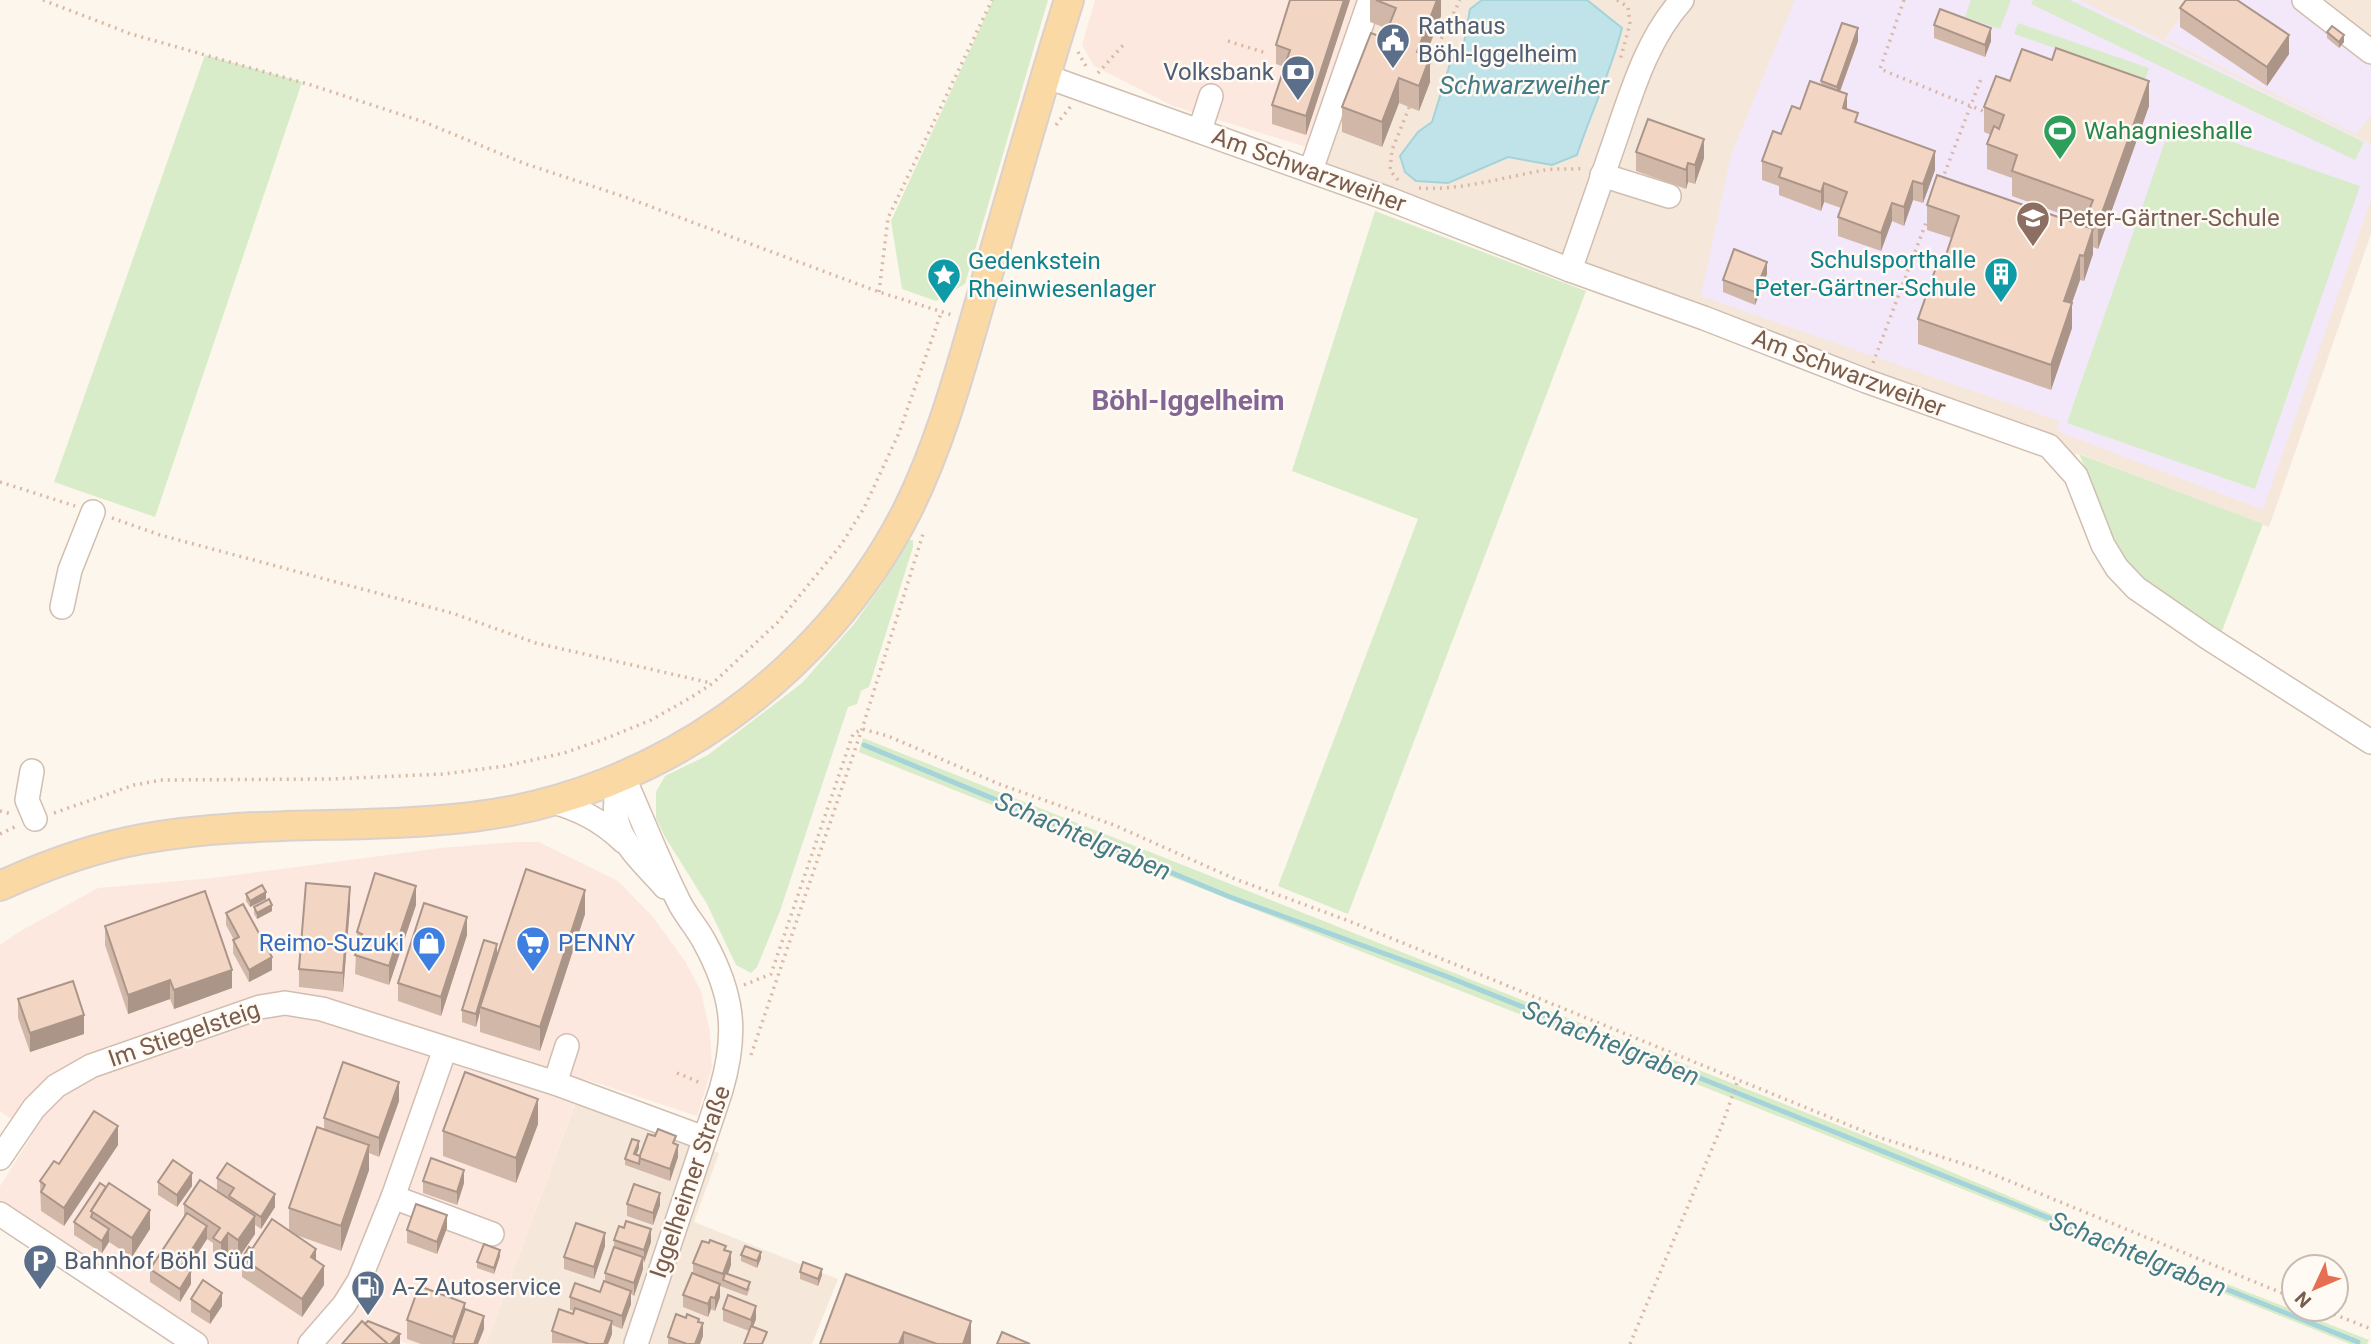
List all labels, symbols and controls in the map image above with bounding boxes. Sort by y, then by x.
place label: Rathaus Böhl-Iggelheim [1418,12,1577,68]
public building icon: Rathaus Böhl-Iggelheim [1374,21,1412,70]
bank icon: Volksbank [1279,53,1317,102]
place label: Volksbank [1163,58,1275,86]
water label: Schwarzweiher [1439,70,1610,100]
sports icon: Wahagnieshalle [2041,112,2079,161]
place label: Wahagnieshalle [2084,117,2253,145]
street label: Am Schwarzweiher [1208,122,1410,218]
school or university icon: Peter-Gärtner-Schule [2014,199,2052,248]
place label: Peter-Gärtner-Schule [2058,204,2280,232]
place label: Schulsporthalle Peter-Gärtner-Schule [1754,246,1976,302]
place label: Gedenkstein Rheinwiesenlager [968,247,1156,303]
building icon: Schulsporthalle Peter-Gärtner-Schule [1982,255,2020,304]
place icon: Gedenkstein Rheinwiesenlager [925,256,963,305]
street label: Am Schwarzweiher [1749,323,1949,423]
district label: Böhl-Iggelheim [1092,384,1284,417]
water label: Schachtelgraben [991,785,1175,887]
shop icon: Reimo-Suzuki [410,924,448,973]
supermarket icon: PENNY [514,924,552,973]
place label: Reimo-Suzuki [259,929,404,957]
place label: PENNY [558,929,636,957]
water label: Schachtelgraben [1518,994,1704,1092]
street label: Im Stiegelsteig [105,995,263,1073]
street label: Iggelheimer Straße [644,1082,736,1282]
water label: Schachtelgraben [2045,1205,2231,1303]
parking icon: Bahnhof Böhl Süd [21,1242,59,1291]
place label: Bahnhof Böhl Süd [64,1247,254,1275]
north arrow [2280,1253,2350,1323]
fuel station icon: A-Z Autoservice [349,1268,387,1317]
place label: A-Z Autoservice [392,1273,561,1301]
text: N [2290,1287,2316,1312]

